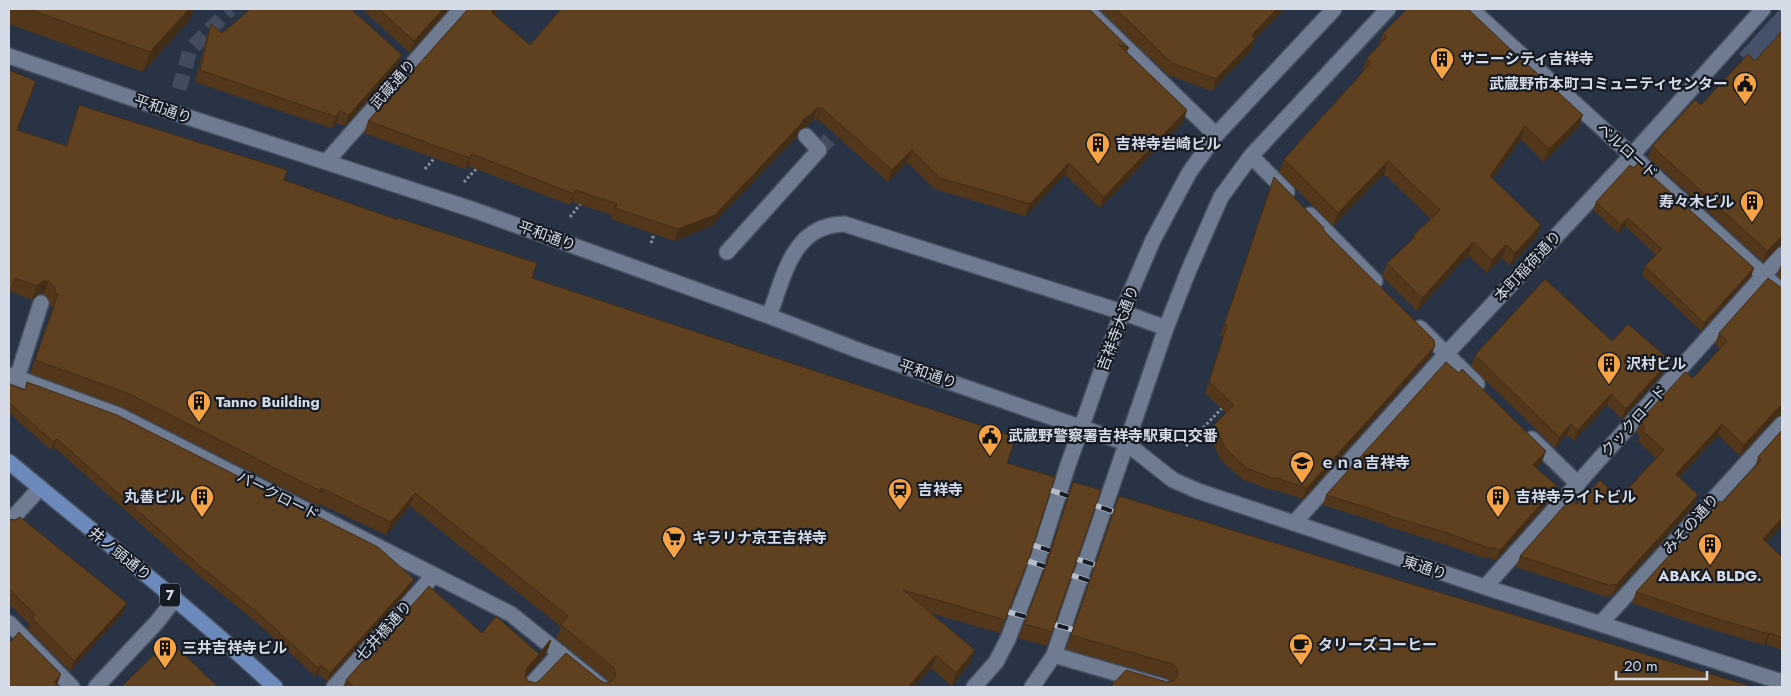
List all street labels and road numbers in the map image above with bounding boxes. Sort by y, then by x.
street label: 武蔵通り [365,54,421,114]
street label: 平和通り [131,89,195,129]
street label: ベルロード [1592,118,1662,184]
street label: 平和通り [515,215,579,257]
street label: 本町稲荷通り [1489,226,1567,306]
street label: 吉祥寺大通り [1092,282,1144,374]
street label: 平和通り [896,354,960,394]
street label: クックロード [1596,380,1672,462]
street label: パークロード [233,466,323,526]
street label: みその通り [1658,489,1724,559]
street label: 井ノ頭通り [84,522,156,586]
street label: 東通り [1400,551,1450,585]
road number: 7 [160,584,180,606]
street label: 七井橋通り [351,596,417,666]

